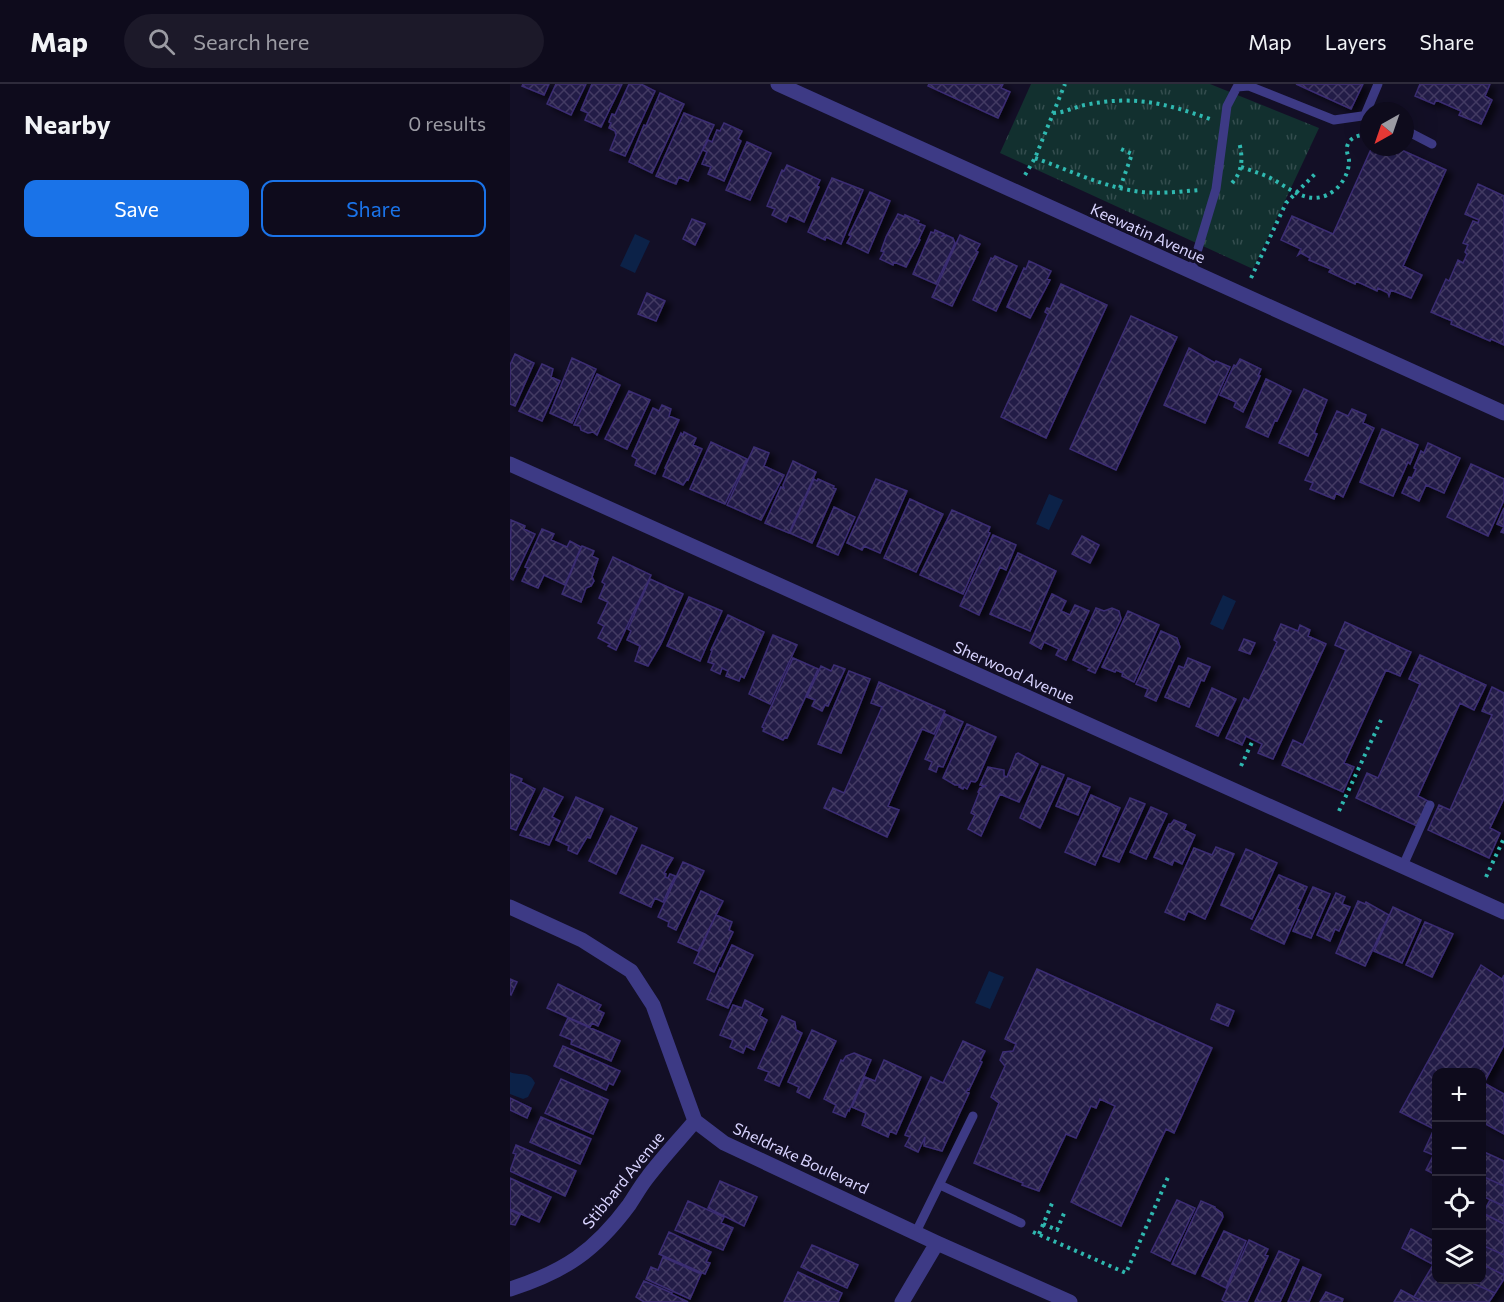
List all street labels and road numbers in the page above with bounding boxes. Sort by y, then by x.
street label: Keewatin Avenue [1088,199,1209,266]
street label: Sherwood Avenue [951,636,1078,707]
street label: Sheldrake Boulevard [730,1118,872,1197]
street label: Stibbard Avenue [578,1127,667,1232]

